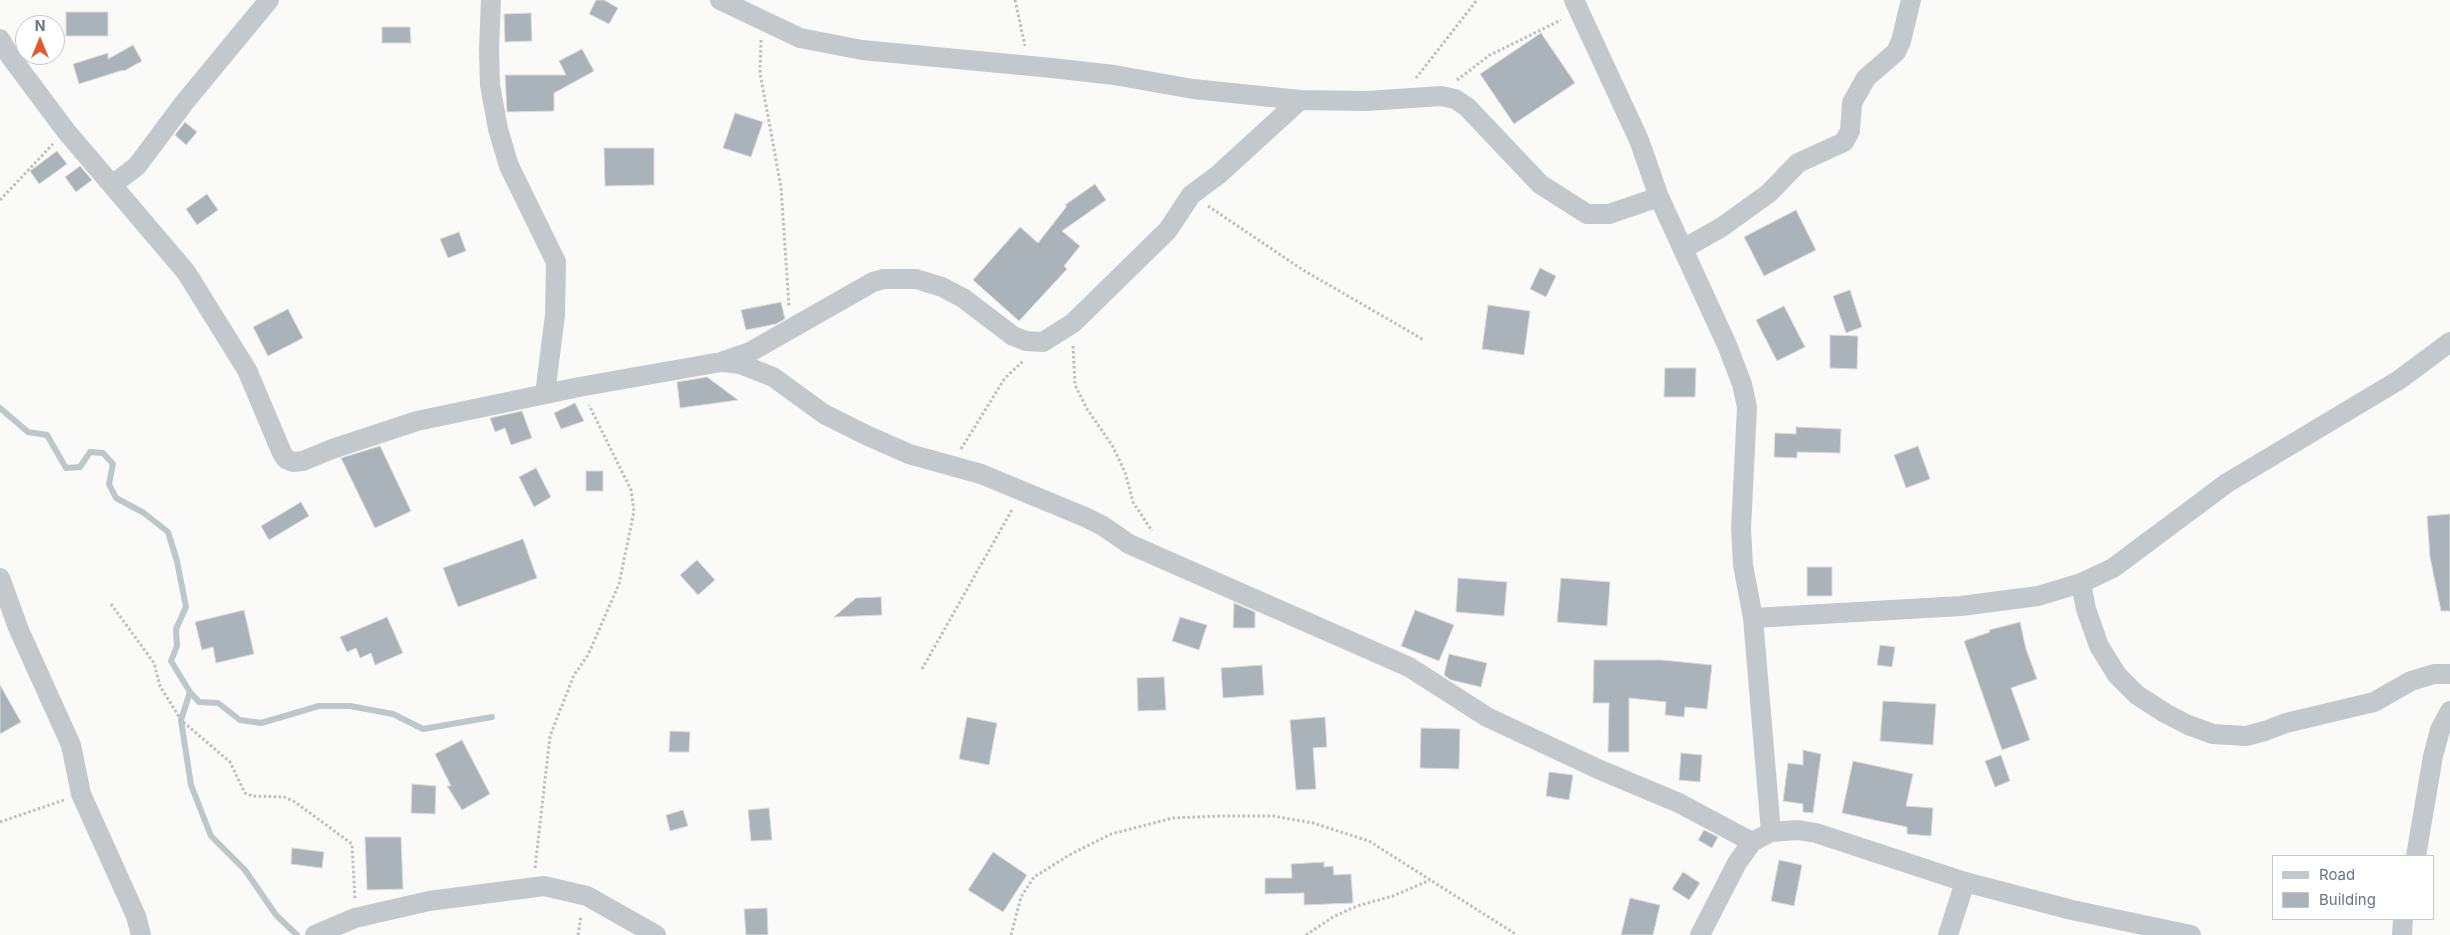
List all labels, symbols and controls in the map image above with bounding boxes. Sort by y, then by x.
north arrow [15,15,65,65]
text: N [35,17,45,34]
legend [2272,855,2435,920]
text: Road [2319,865,2355,884]
text: Building [2319,890,2376,909]

